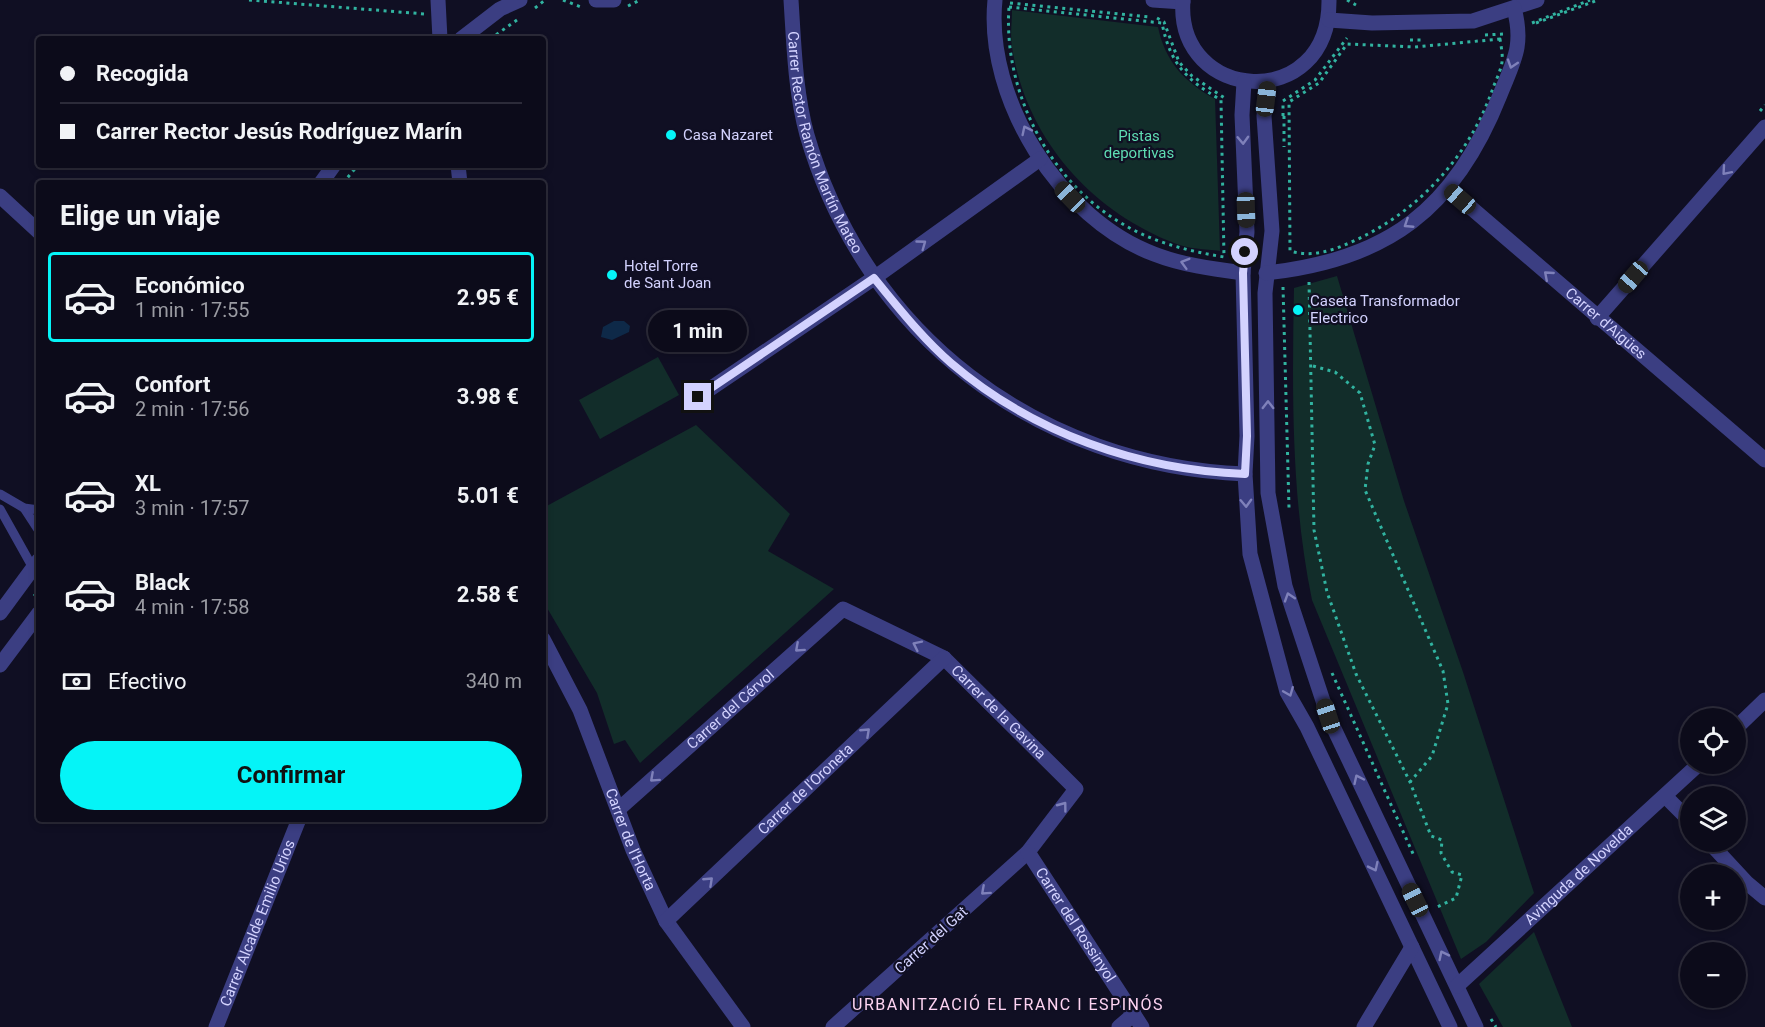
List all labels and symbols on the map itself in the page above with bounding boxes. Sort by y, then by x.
street label: Carrer Rector Ramón Martín Mateo [784,31,866,257]
one-way arrow [1507,59,1519,69]
car [1255,80,1277,118]
place label: Casa Nazaret [683,126,773,144]
one-way arrow [1021,126,1033,137]
park label: Pistas deportivas [1104,127,1174,162]
marker: Casa Nazaret [664,128,678,142]
one-way arrow [1237,135,1250,144]
one-way arrow [1722,164,1733,175]
car [1051,178,1089,216]
car [1441,180,1479,218]
car [1236,192,1256,228]
one-way arrow [1404,217,1414,229]
route start [1231,238,1258,265]
one-way arrow [915,240,926,251]
place label: Hotel Torre de Sant Joan [624,257,711,292]
one-way arrow [1181,258,1191,270]
car [1614,258,1652,296]
marker: Hotel Torre de Sant Joan [605,268,619,282]
one-way arrow [1544,271,1555,282]
street label: Carrer d'Aigües [1562,284,1650,363]
place label: Caseta Transformador Electrico [1310,292,1460,327]
marker: Caseta Transformador Electrico [1291,303,1305,317]
callout: 1 min [648,310,748,352]
route end [684,383,711,410]
one-way arrow [1262,400,1274,409]
one-way arrow [1240,498,1252,507]
one-way arrow [1284,592,1296,603]
one-way arrow [795,641,806,652]
one-way arrow [912,641,923,653]
street label: Carrer de la Gavina [947,661,1050,763]
street label: Carrer del Cérvol [683,666,778,753]
one-way arrow [1282,686,1294,697]
car [1314,696,1342,736]
one-way arrow [859,728,870,739]
street label: Carrer de l'Oroneta [754,740,857,838]
one-way arrow [650,771,661,782]
one-way arrow [1354,775,1366,786]
street label: Carrer de l'Horta [601,786,660,893]
one-way arrow [1056,801,1067,812]
street label: Avinguda de Novelda [1521,820,1636,929]
street label: Carrer Alcalde Emilio Urios [216,837,299,1009]
one-way arrow [1367,861,1379,872]
street label: Carrer del Rossinyol [1032,864,1119,986]
one-way arrow [702,877,713,888]
car [1399,880,1431,920]
one-way arrow [981,884,991,895]
street label: Carrer del Gat [891,903,971,977]
one-way arrow [1438,950,1450,961]
district label: URBANITZACIÓ EL FRANC I ESPINÓS [852,994,1164,1014]

